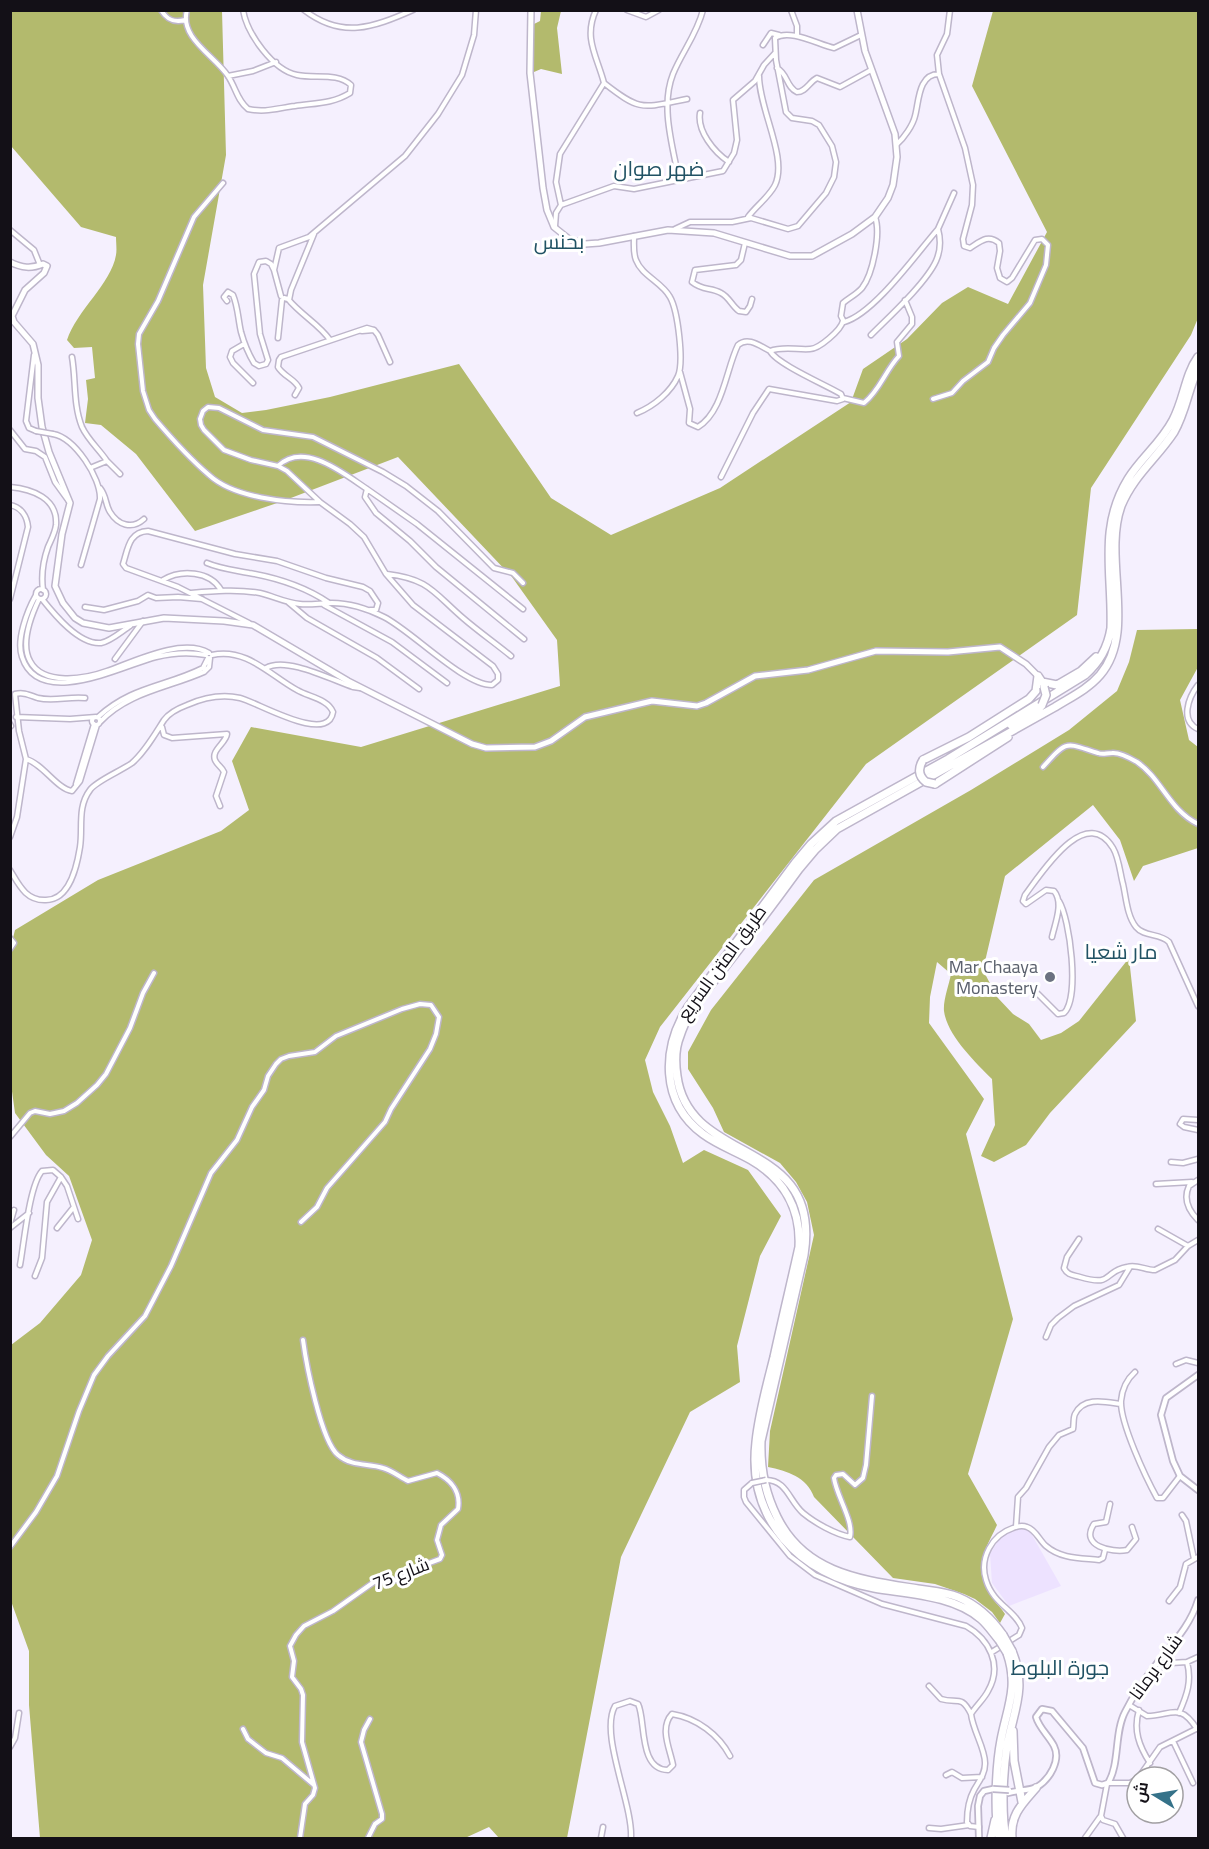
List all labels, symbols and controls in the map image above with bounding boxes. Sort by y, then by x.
district label: ضهر صوان [614,149,705,188]
district label: بحنس [534,222,584,261]
street label: طريق المتن السريع [668,898,775,1028]
district label: مار شعيا [1085,932,1157,971]
place label: Mar Chaaya Monastery [949,950,1038,1004]
marker: Mar Chaaya Monastery [1043,970,1057,984]
street label: شارع 75 [367,1548,434,1600]
street label: شارع برمانا [1120,1626,1191,1707]
district label: جورة البلوط [1011,1648,1109,1687]
north arrow [1125,1765,1185,1825]
text: ش [1124,1779,1157,1805]

